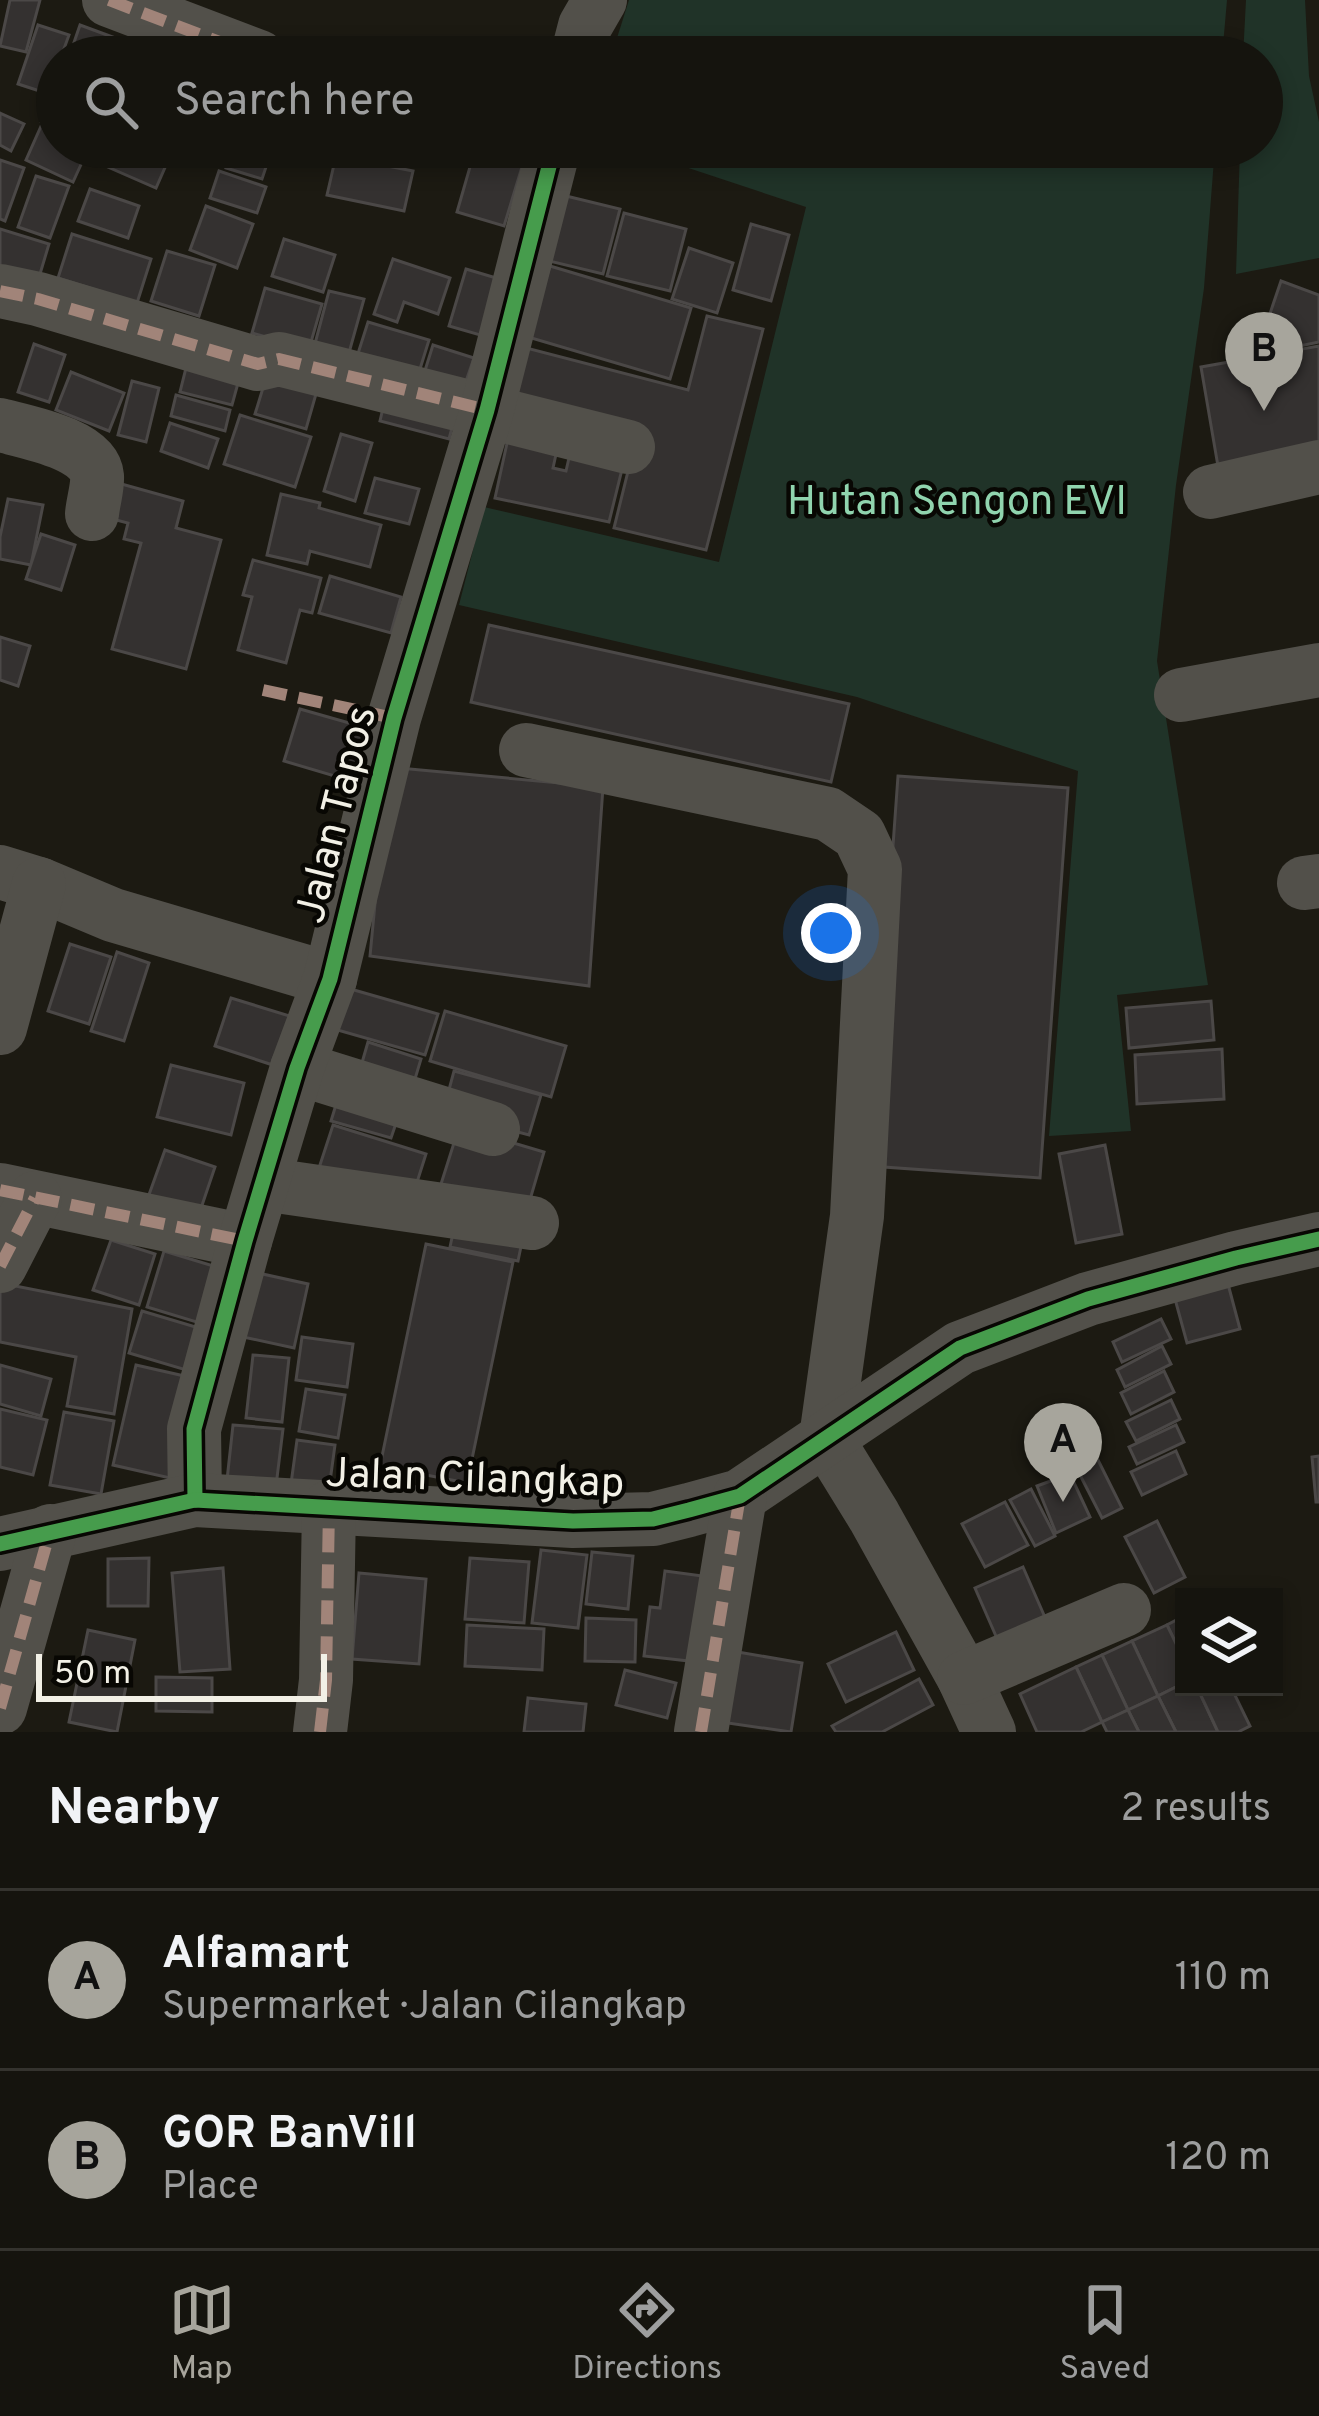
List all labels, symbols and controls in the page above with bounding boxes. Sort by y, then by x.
search box [36,36,1283,168]
icon: search [78,69,144,135]
text: Search here [174,74,414,131]
pin: B [1225,312,1303,411]
park label: Hutan Sengon EVI [787,477,1127,530]
street label: Jalan Tapos [286,701,391,929]
your location [801,903,861,963]
pin: A [1024,1403,1102,1502]
street label: Jalan Cilangkap [324,1449,625,1512]
map controls [1175,1588,1283,1696]
button: layers [1175,1588,1283,1696]
scale bar [36,1648,327,1701]
text: 50 m [54,1654,131,1696]
text: Nearby [48,1778,220,1843]
text: 2 results [1120,1786,1271,1835]
text: Alfamart [162,1927,350,1984]
text: A [73,1955,101,2004]
text: 110 m [1175,1955,1271,2004]
text: Supermarket · Jalan Cilangkap [162,1984,687,2033]
text: GOR BanVill [162,2107,417,2164]
text: B [74,2135,100,2184]
text: 120 m [1165,2135,1271,2184]
text: Place [162,2164,259,2213]
tab: Map [169,2277,235,2391]
tab: Directions [572,2277,722,2391]
tab: Saved [1060,2277,1150,2391]

